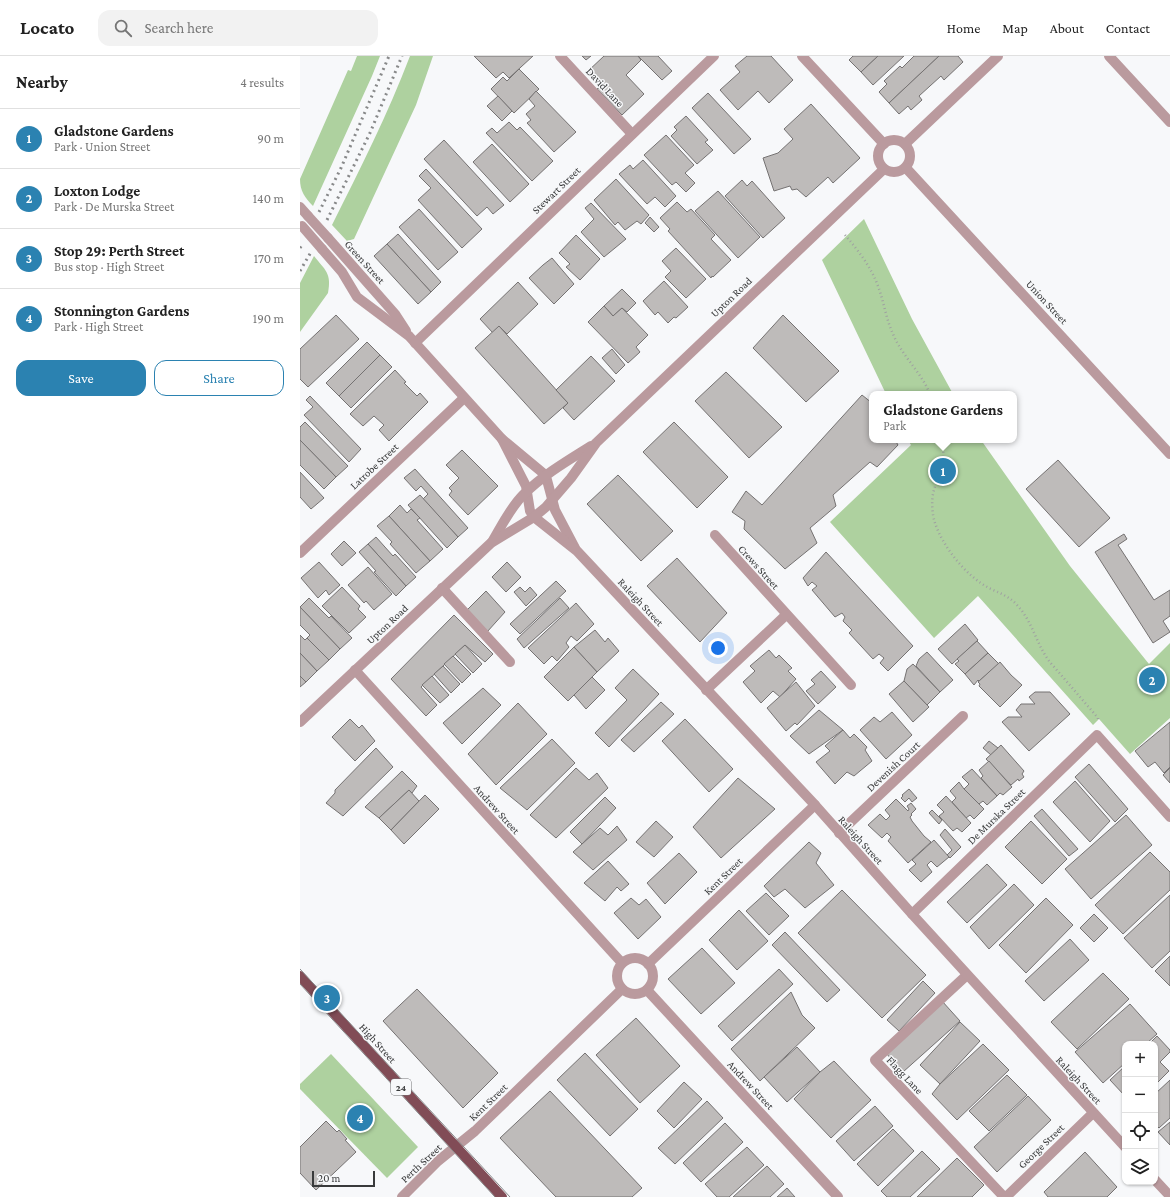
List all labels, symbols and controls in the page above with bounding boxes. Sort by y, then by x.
search box [98,10,378,46]
text: Locato [20,17,74,38]
icon: search [112,17,134,39]
text: Search here [144,20,213,36]
text: Home [947,20,980,36]
text: Map [1002,20,1028,36]
text: About [1050,20,1084,36]
text: Contact [1106,20,1150,36]
street label: David Lane [584,65,626,109]
text: Nearby [16,73,68,92]
text: 4 results [240,75,284,90]
text: Gladstone Gardens [54,123,174,139]
text: 1 [27,131,31,146]
text: 90 m [257,131,284,146]
text: Park · Union Street [54,139,150,154]
street label: Stewart Street [530,164,583,216]
text: Loxton Lodge [54,183,140,199]
text: 2 [26,191,32,206]
text: 140 m [253,191,284,206]
text: Park · De Murska Street [54,199,174,214]
street label: Green Street [342,238,388,286]
text: Stop 29: Perth Street [54,243,184,259]
text: 3 [26,251,32,266]
text: 170 m [254,251,284,266]
text: Bus stop · High Street [54,259,164,274]
street label: Upton Road [708,274,755,320]
street label: Union Street [1024,278,1070,327]
text: Stonnington Gardens [54,303,189,319]
text: 4 [25,311,33,326]
text: 190 m [253,311,284,326]
text: Park · High Street [54,319,143,334]
button: Save [16,360,146,396]
button: Share [154,360,284,396]
popup [869,391,1017,443]
text: Gladstone Gardens [883,402,1003,418]
text: Park [883,418,906,433]
street label: Latrobe Street [347,440,401,491]
pin: 1 [930,456,956,486]
street label: Crews Street [736,542,782,592]
street label: Raleigh Street [615,576,666,629]
street label: Upton Road [364,602,411,647]
your location [708,638,728,658]
pin: 2 [1139,665,1165,695]
street label: Devenish Court [864,738,922,794]
street label: Andrew Street [472,782,523,836]
street label: De Murska Street [965,785,1028,847]
street label: Raleigh Street [835,813,886,868]
street label: Kent Street [701,855,745,897]
pin: 3 [314,983,340,1013]
street label: High Street [356,1021,399,1066]
map controls [1122,1041,1158,1185]
button: + [1122,1041,1158,1077]
street label: Flagg Lane [884,1054,926,1097]
street label: Raleigh Street [1053,1054,1104,1107]
street label: Andrew Street [725,1058,777,1112]
button: − [1122,1077,1158,1113]
road number: 24 [391,1079,411,1095]
street label: Kent Street [466,1081,510,1123]
pin: 4 [347,1103,373,1133]
button: locate [1122,1113,1158,1149]
street label: George Street [1016,1121,1067,1171]
street label: Perth Street [398,1141,444,1185]
button: layers [1122,1149,1158,1185]
scale bar [312,1169,375,1188]
text: 20 m [318,1172,340,1184]

